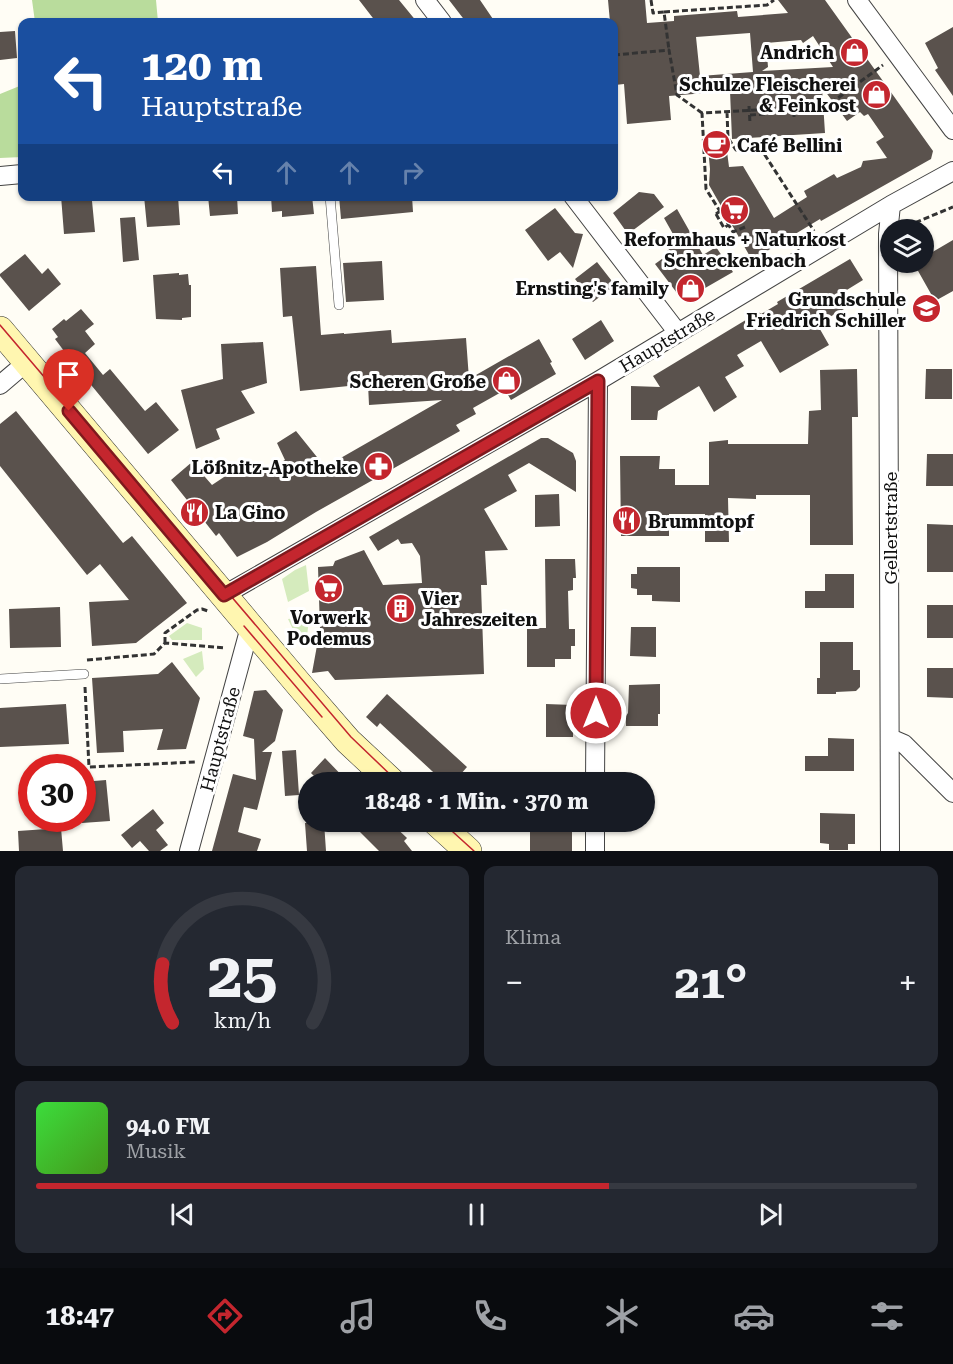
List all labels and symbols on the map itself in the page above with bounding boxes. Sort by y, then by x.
shop icon: Andrich [839,36,871,68]
place label: Andrich [760,42,834,63]
place label: Schulze Fleischerei & Feinkost [679,74,856,116]
shop icon: Schulze Fleischerei & Feinkost [861,78,893,110]
cafe icon: Café Bellini [700,129,732,161]
place label: Café Bellini [737,135,842,156]
supermarket icon: Reformhaus + Naturkost Schreckenbach [719,194,751,226]
place label: Reformhaus + Naturkost Schreckenbach [624,229,846,271]
shop icon: Ernsting's family [674,272,706,304]
place label: Ernsting's family [515,278,669,299]
place label: Grundschule Friedrich Schiller [746,289,906,331]
school or university icon: Grundschule Friedrich Schiller [911,293,943,325]
street label: Hauptstraße [615,303,719,377]
pin [43,349,94,411]
shop icon: Scheren Große [491,365,523,397]
place label: Scheren Große [350,371,486,392]
pharmacy icon: Lößnitz-Apotheke [363,451,395,483]
place label: Lößnitz-Apotheke [191,457,358,478]
street label: Gellertstraße [880,471,901,584]
restaurant icon: La Gino [178,496,210,528]
place label: La Gino [215,502,286,523]
restaurant icon: Brummtopf [611,505,643,537]
place label: Brummtopf [648,511,755,532]
supermarket icon: Vorwerk Podemus [313,572,345,604]
place label: Vier Jahreszeiten [421,588,537,630]
building icon: Vier Jahreszeiten [384,592,416,624]
place label: Vorwerk Podemus [287,607,371,649]
position arrow [564,681,628,745]
street label: Hauptstraße [196,684,244,794]
speed limit sign: 30 [18,754,96,832]

